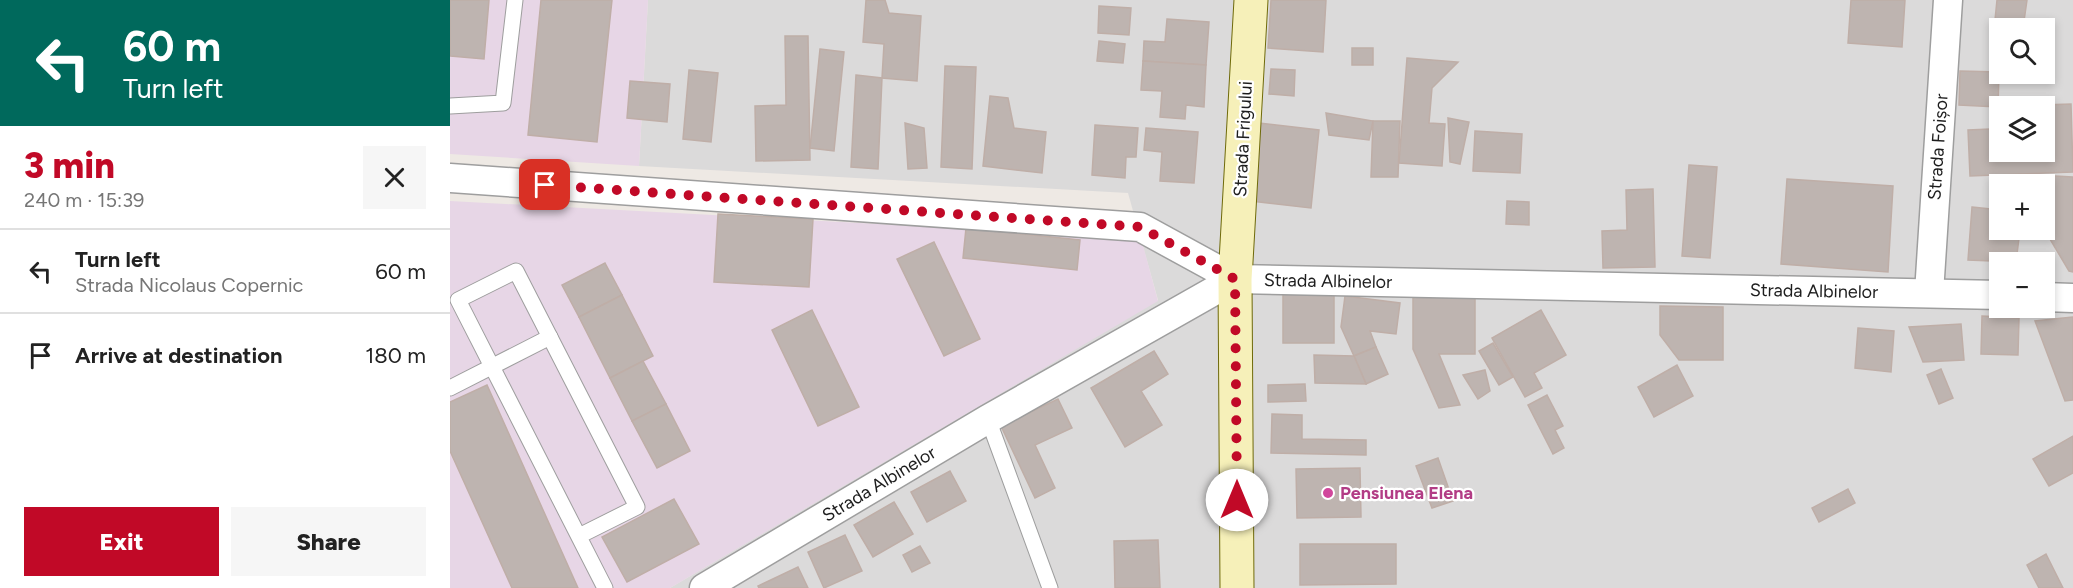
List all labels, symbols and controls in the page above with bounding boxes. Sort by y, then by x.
map controls [1989,18,2055,318]
button: search [1989,18,2055,84]
text: 60 m [123,21,221,72]
icon: left [24,24,102,102]
text: Turn left [123,72,223,105]
street label: Strada Frigului [1229,81,1257,197]
street label: Strada Foișor [1923,93,1953,201]
button: layers [1989,96,2055,162]
text: 3 min [24,144,115,187]
button: close [363,146,426,209]
pin [519,159,570,210]
icon: arrive [528,168,561,201]
button: + [1989,174,2055,240]
text: 240 m · 15:39 [24,188,144,212]
text: Turn left [75,246,161,273]
button: − [1989,252,2055,318]
icon: left [24,255,57,288]
text: 60 m [375,258,426,285]
street label: Strada Albinelor [1264,269,1392,293]
text: Strada Nicolaus Copernic [75,273,303,297]
street label: Strada Albinelor [1750,279,1878,303]
icon: arrive [24,339,57,372]
text: Arrive at destination [75,342,283,369]
text: 180 m [365,342,426,369]
street label: Strada Albinelor [818,441,940,527]
position arrow [1205,468,1269,532]
place label: Pensiunea Elena [1340,482,1473,504]
marker: Pensiunea Elena [1321,486,1335,500]
button: Exit [24,507,219,576]
button: Share [231,507,426,576]

